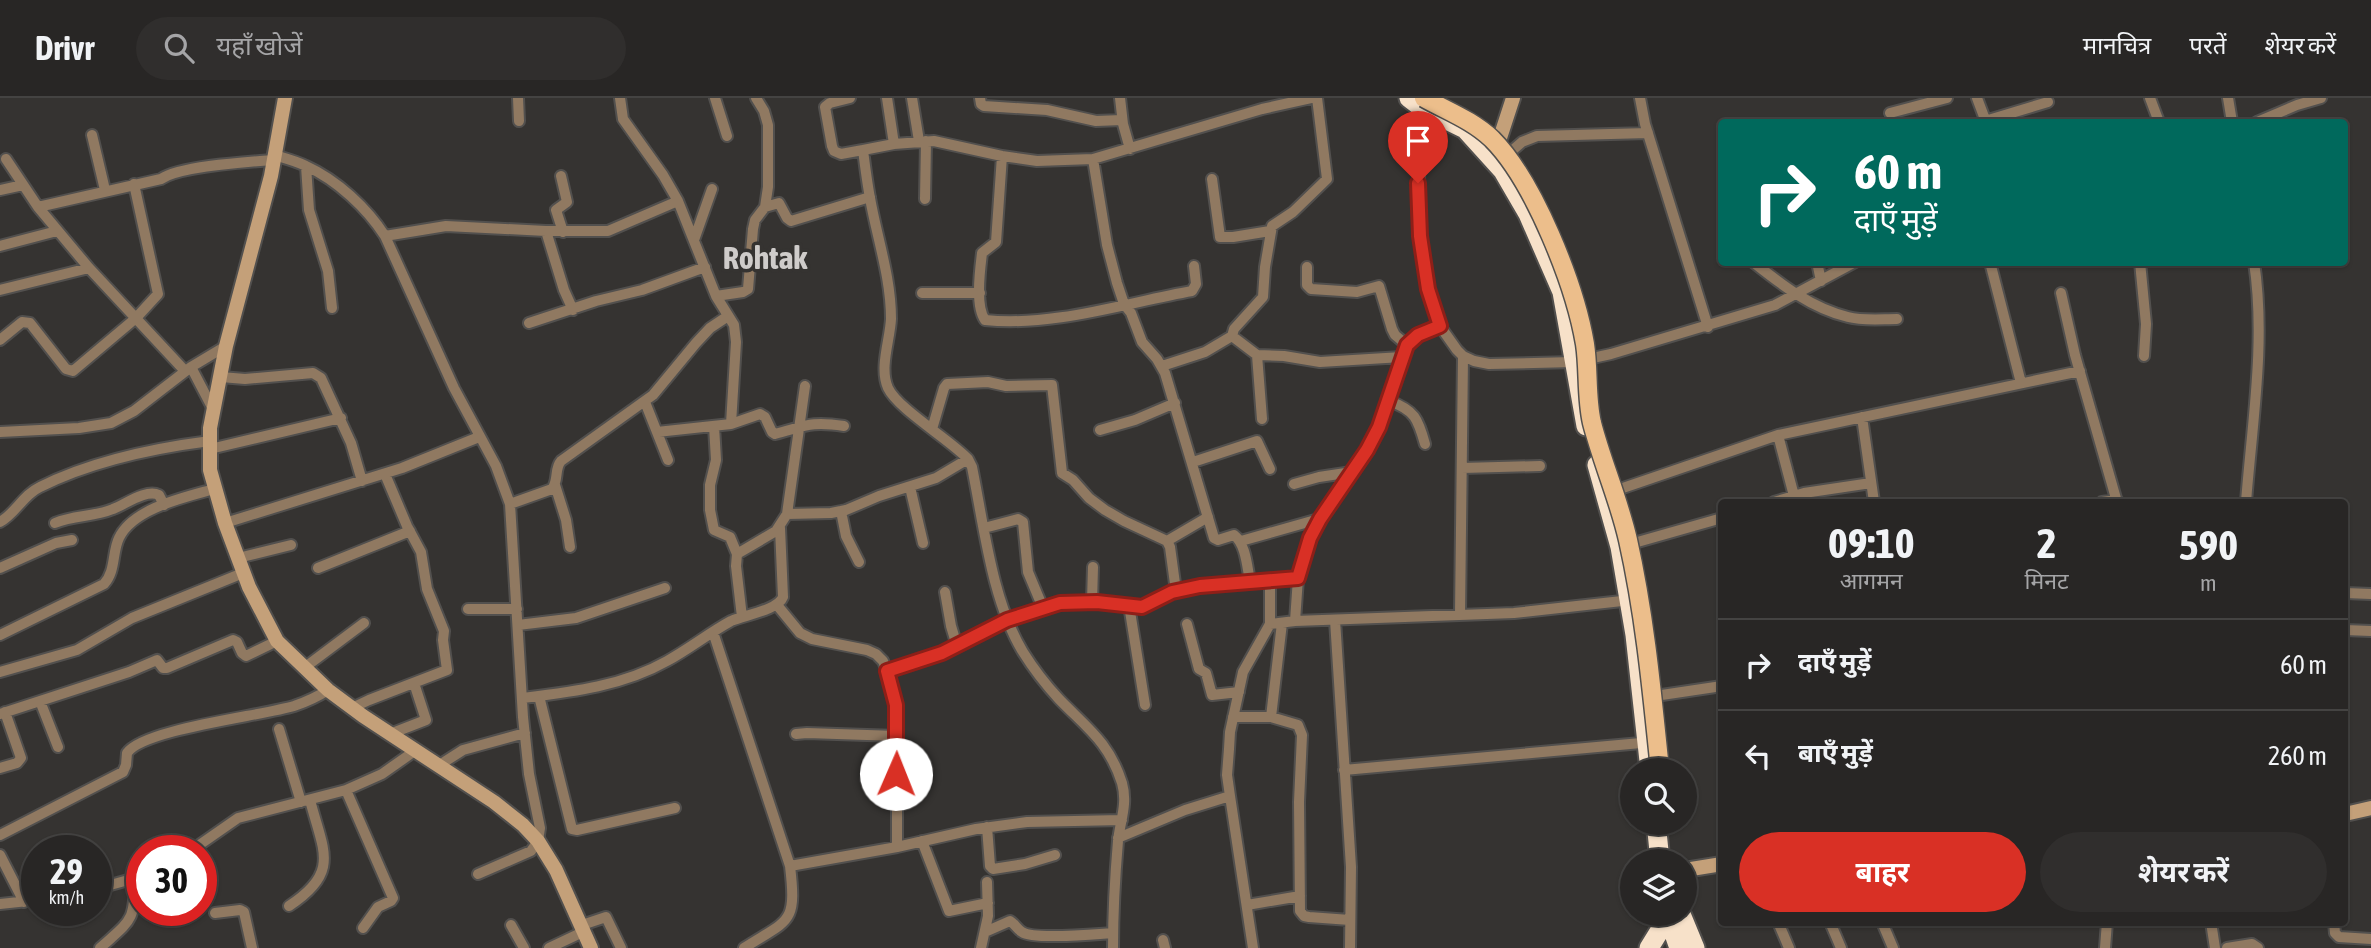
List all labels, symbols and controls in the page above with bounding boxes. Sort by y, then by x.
search box [136,17,626,80]
text: Drivr [35,29,94,67]
icon: search [160,29,198,67]
text: यहाँ खोजें [216,31,303,61]
text: मानचित्र [2083,32,2151,59]
text: परतें [2189,32,2226,59]
text: शेयर करें [2264,32,2336,59]
pin [1388,111,1448,183]
icon: arrive [1399,122,1437,160]
text: 60 m [1854,143,1942,199]
icon: right [1739,147,1830,238]
text: दाएँ मुड़ें [1854,201,1938,238]
district label: Rohtak [723,239,808,276]
text: 09:10 [1828,519,1915,567]
text: 2 [2037,519,2056,567]
text: 590 [2179,521,2238,569]
text: आगमन [1840,568,1903,594]
text: मिनट [2025,568,2069,594]
text: m [2200,570,2217,596]
icon: right [1739,646,1777,684]
text: दाएँ मुड़ें [1798,647,1871,677]
text: 60 m [2280,650,2327,680]
position arrow [859,737,933,811]
icon: left [1739,737,1777,775]
text: बाएँ मुड़ें [1798,738,1873,768]
text: 260 m [2268,741,2327,771]
map controls [1620,758,1697,926]
button: search [1620,758,1697,835]
button: बाहर [1739,832,2026,912]
button: शेयर करें [2040,832,2327,912]
speed limit sign: 30 [126,835,217,926]
button: layers [1620,849,1697,926]
text: 29 [50,851,83,891]
text: km/h [49,887,84,908]

